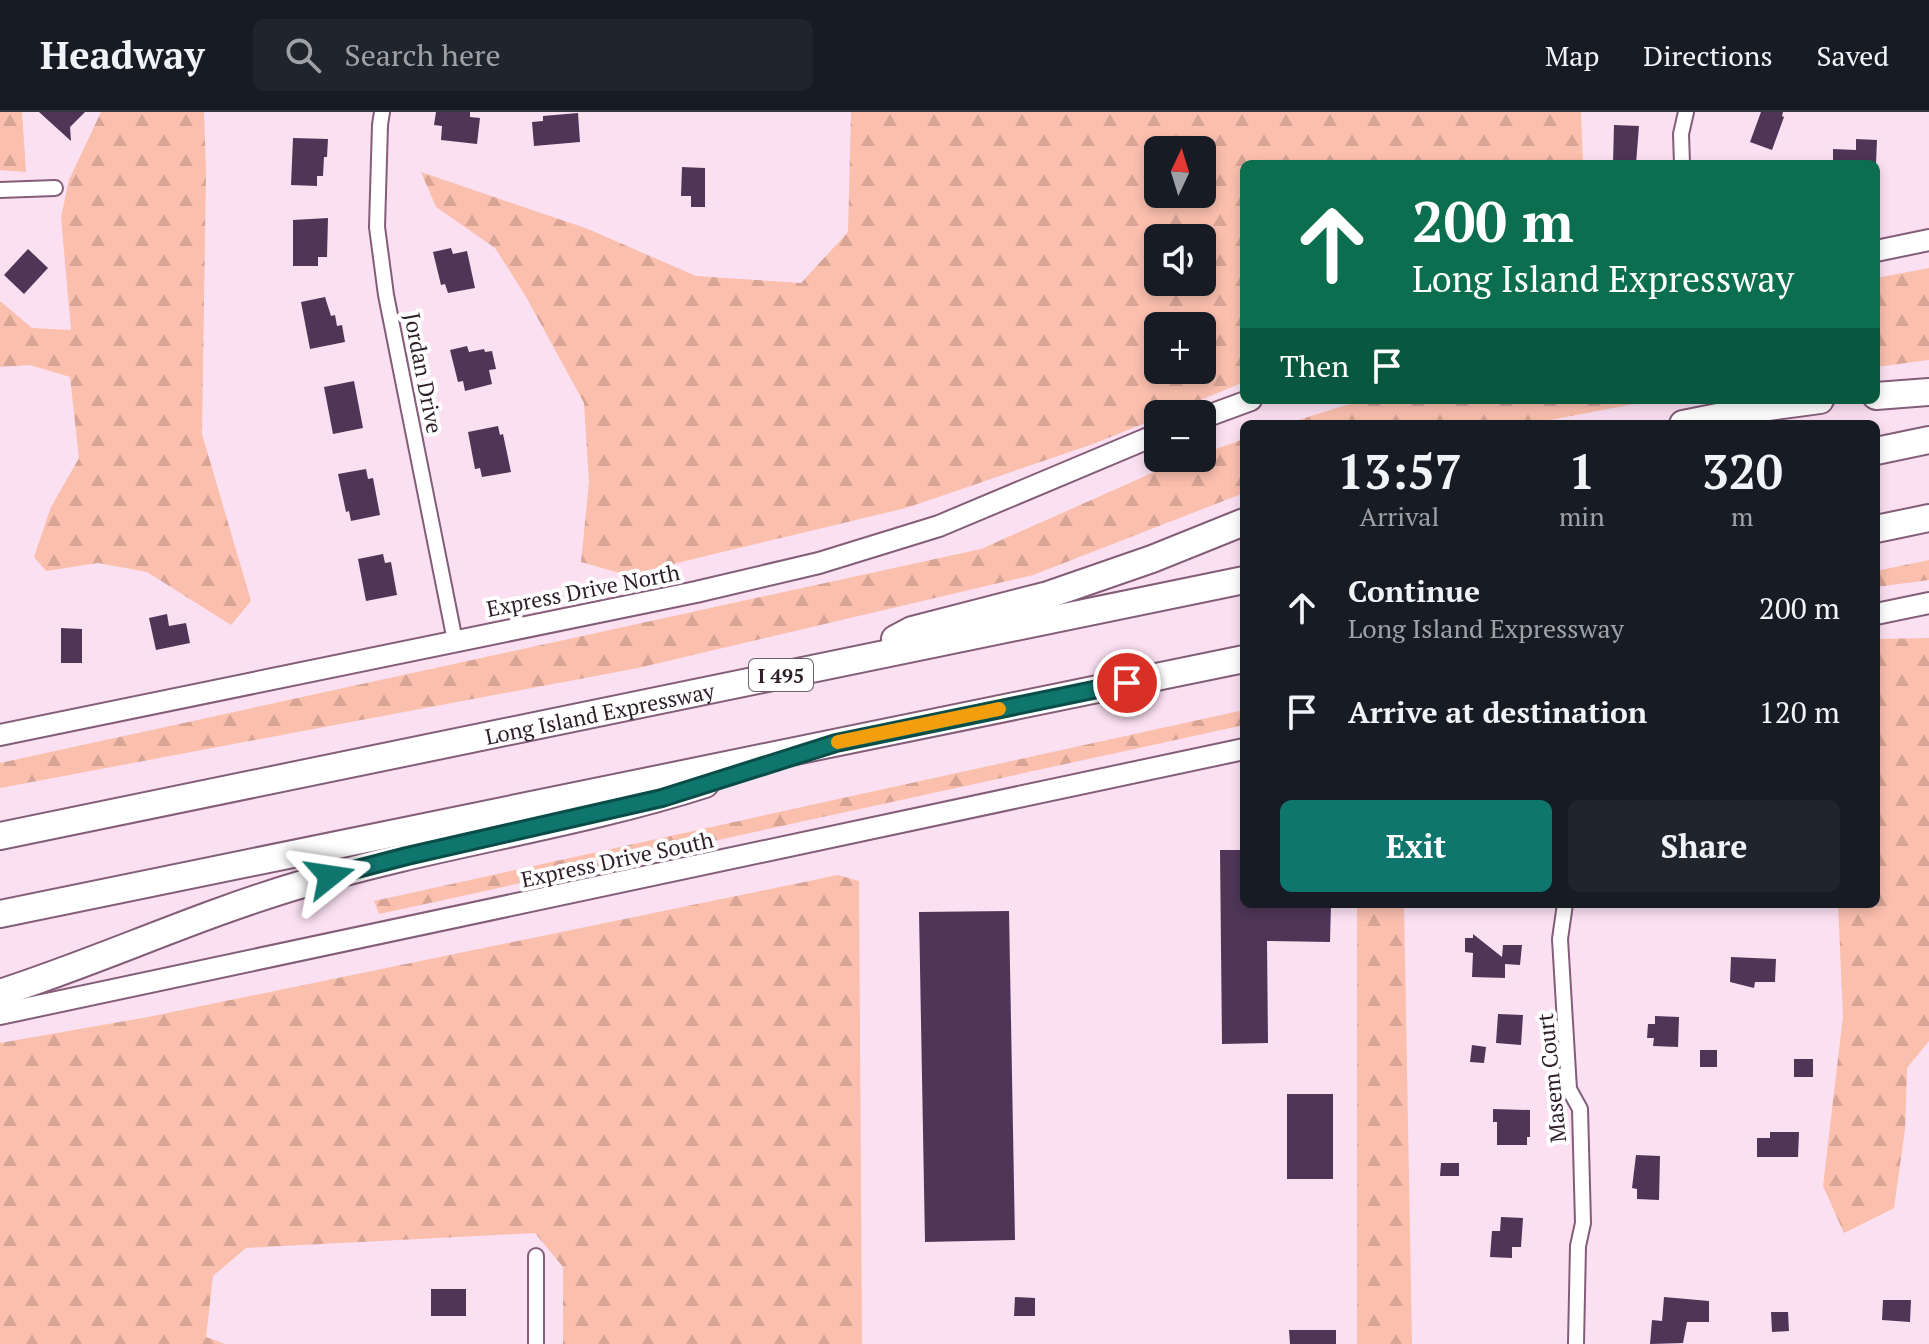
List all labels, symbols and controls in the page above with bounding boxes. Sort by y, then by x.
search box [253,19,813,91]
text: Headway [40,30,205,80]
icon: search [281,33,325,77]
text: Search here [345,35,501,75]
text: Map [1545,37,1599,74]
text: Directions [1643,37,1773,74]
text: Saved [1817,37,1889,74]
north arrow [1144,136,1216,208]
map controls [1144,136,1216,472]
text: 200 m [1412,184,1574,258]
icon: ahead [1280,192,1384,296]
button: sound [1144,224,1216,296]
text: Long Island Expressway [1412,255,1794,302]
street label: Jordan Drive [398,310,450,436]
button: + [1144,312,1216,384]
icon: arrive [1365,344,1409,388]
text: Then [1280,346,1349,386]
button: − [1144,400,1216,472]
text: 13:57 [1337,439,1462,503]
text: 1 [1568,439,1595,503]
text: 320 [1702,439,1783,503]
text: Arrival [1360,499,1439,533]
text: min [1559,499,1605,533]
text: m [1731,499,1754,533]
street label: Express Drive North [484,557,682,623]
text: Continue [1348,571,1480,611]
icon: ahead [1280,586,1324,630]
text: 200 m [1759,588,1840,628]
text: Long Island Expressway [1348,611,1624,645]
pin [1093,649,1161,717]
road number: I 495 [749,659,813,691]
icon: arrive [1105,661,1149,705]
street label: Long Island Expressway [482,675,718,750]
icon: arrive [1280,690,1324,734]
text: Arrive at destination [1348,692,1647,732]
text: 120 m [1759,692,1840,732]
button: Exit [1280,800,1552,892]
button: Share [1568,800,1840,892]
street label: Express Drive South [518,824,716,894]
position arrow [288,834,372,918]
street label: Masem Court [1530,1012,1572,1144]

